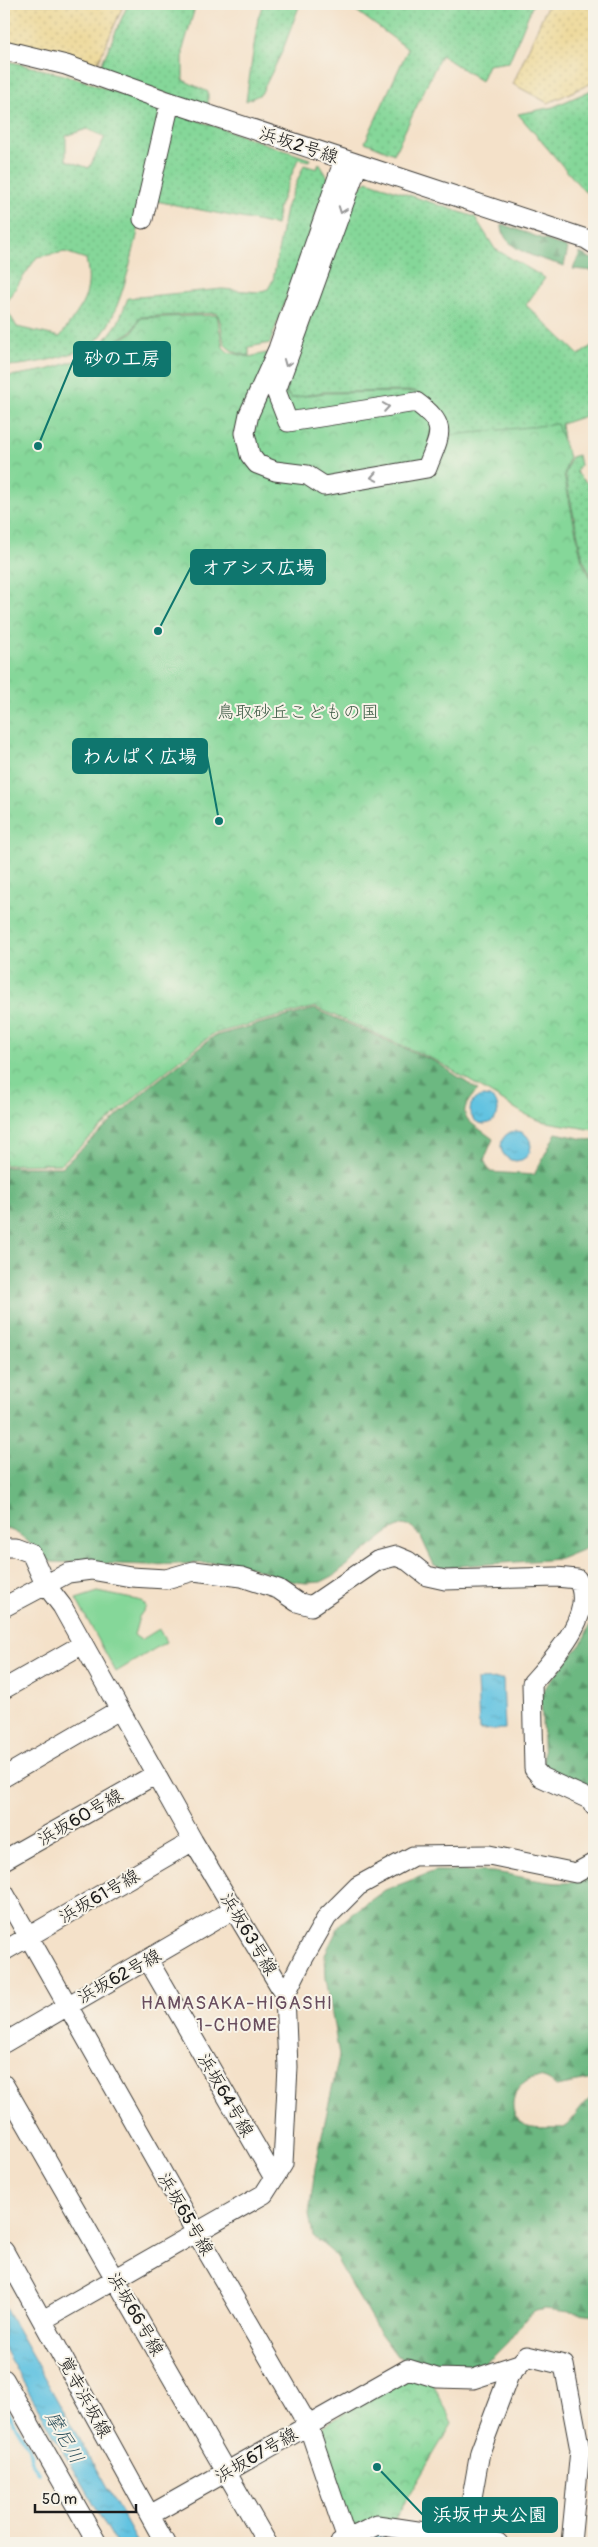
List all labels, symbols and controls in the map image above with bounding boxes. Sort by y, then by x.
street label: 浜坂2号線 [256,122,341,169]
one-way arrow [338,206,348,214]
callout: 砂の工房 [74,342,170,376]
text: 砂の工房 [84,347,160,371]
one-way arrow [283,359,293,367]
one-way arrow [381,402,390,412]
one-way arrow [370,472,379,482]
callout: オアシス広場 [191,550,325,584]
text: オアシス広場 [201,556,315,580]
park label: 鳥取砂丘こどもの国 [217,701,379,724]
callout: わんぱく広場 [73,739,207,773]
text: わんぱく広場 [83,745,197,769]
street label: 浜坂60号線 [33,1784,127,1851]
street label: 浜坂61号線 [55,1864,144,1929]
street label: 浜坂63号線 [215,1889,282,1980]
street label: 浜坂62号線 [73,1944,165,2009]
district label: HAMASAKA-HIGASHI 1-CHOME [141,1991,333,2037]
street label: 浜坂64号線 [192,2049,259,2141]
street label: 浜坂65号線 [153,2169,219,2260]
street label: 浜坂66号線 [102,2268,169,2360]
street label: 覚寺浜坂線 [53,2352,116,2442]
water label: 摩尼川 [39,2407,89,2468]
street label: 浜坂67号線 [211,2423,302,2488]
scale bar [35,2482,136,2514]
text: 50 m [42,2490,77,2509]
callout: 浜坂中央公園 [423,2498,557,2532]
text: 浜坂中央公園 [433,2503,547,2527]

